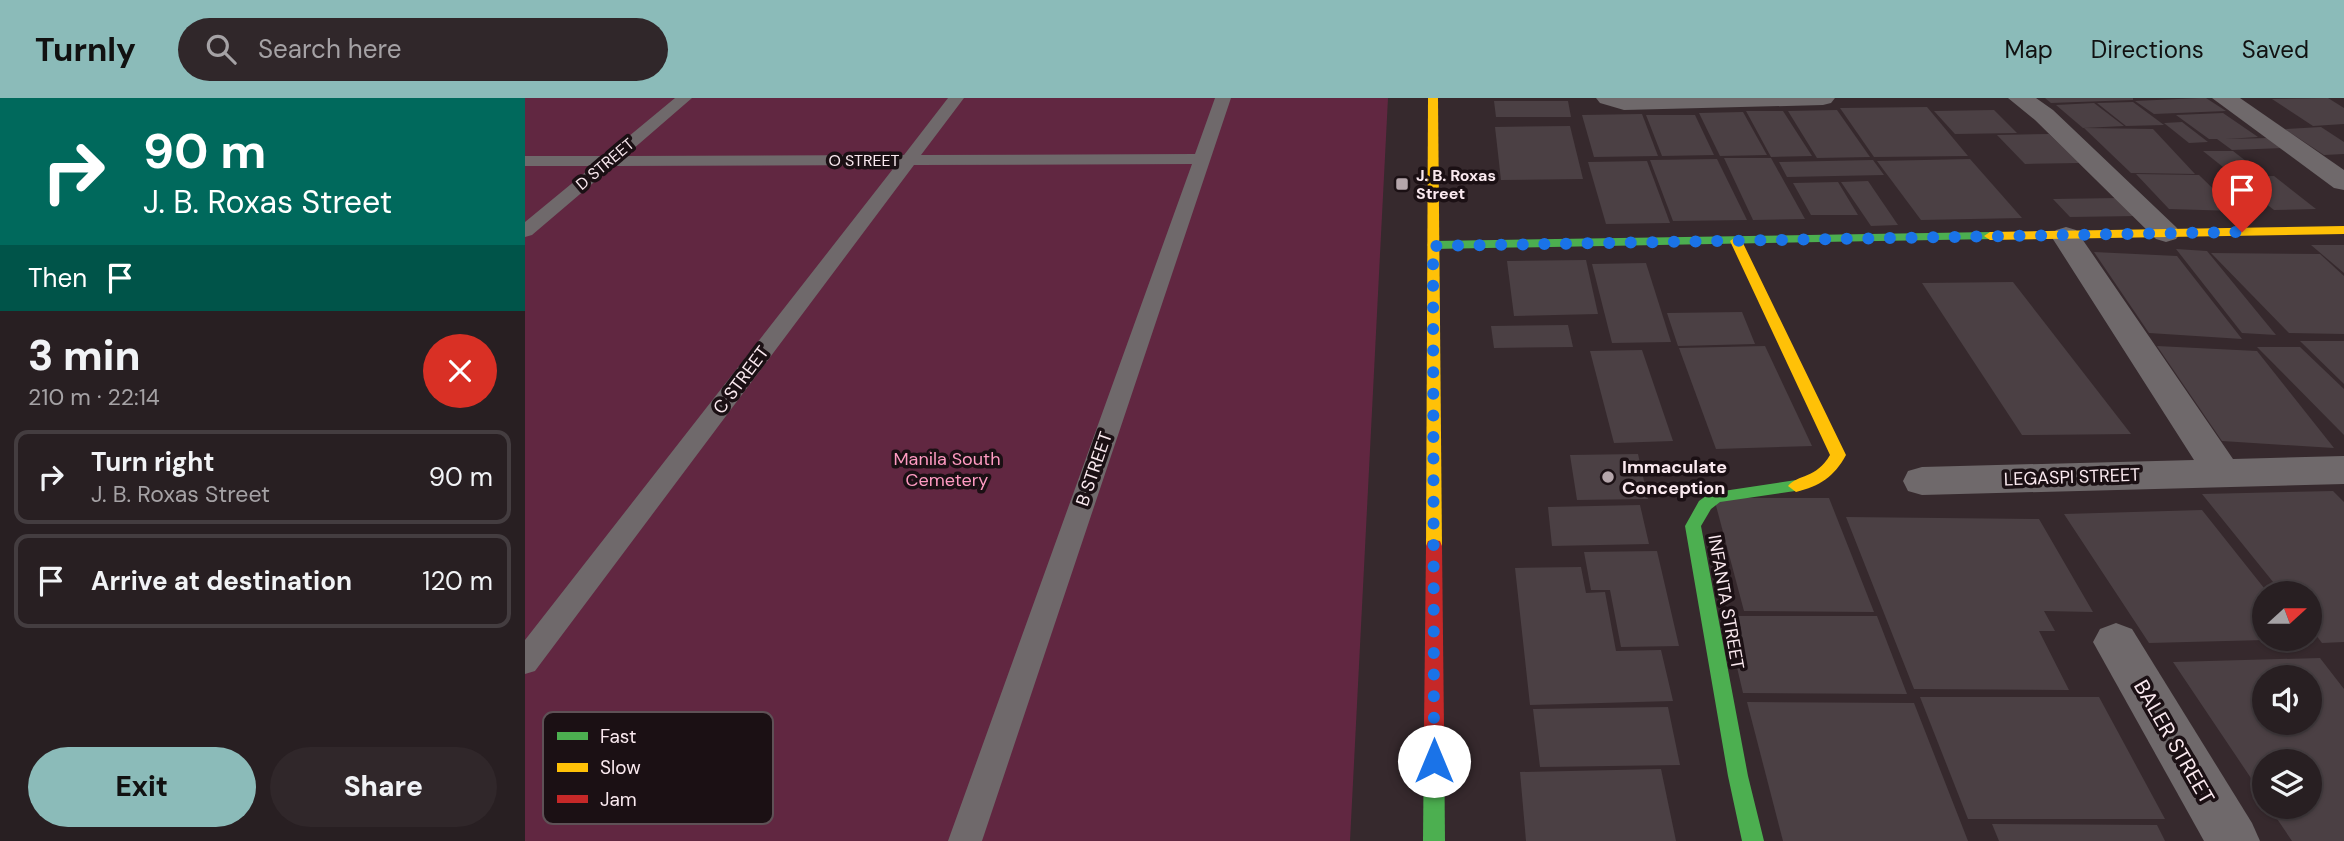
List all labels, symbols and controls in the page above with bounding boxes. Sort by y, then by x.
search box [178,18,668,81]
text: Turnly [35,28,136,71]
icon: search [202,30,240,68]
text: Search here [258,32,401,66]
text: Map [2005,34,2053,65]
text: Directions [2091,34,2204,65]
text: Saved [2242,34,2309,65]
text: 90 m [143,119,266,183]
icon: right [28,126,119,217]
street label: D STREET [572,134,639,194]
street label: O STREET [828,150,900,171]
pin [2212,160,2272,232]
place label: J. B. Roxas Street [1416,165,1496,204]
icon: arrive [2223,171,2261,209]
marker: J. B. Roxas Street [1394,176,1410,192]
text: J. B. Roxas Street [143,181,392,223]
icon: arrive [101,259,139,297]
text: Then [28,261,87,295]
text: 3 min [28,328,141,383]
button: close [423,334,497,408]
street label: C STREET [708,341,774,419]
text: 210 m · 22:14 [28,382,160,412]
street label: B STREET [1070,429,1118,509]
text: Turn right [91,445,215,479]
park label: Manila South Cemetery [893,447,1001,492]
place label: Immaculate Conception [1622,455,1727,500]
icon: right [32,458,70,496]
text: 90 m [429,460,493,494]
street label: LEGASPI STREET [2003,463,2141,491]
marker: Immaculate Conception [1600,469,1616,485]
text: J. B. Roxas Street [91,479,270,509]
street label: INFANTA STREET [1702,533,1750,671]
icon: arrive [32,562,70,600]
text: Arrive at destination [91,564,352,598]
text: 120 m [422,564,493,598]
north arrow [2252,581,2322,651]
map controls [2252,581,2322,819]
button: sound [2252,665,2322,735]
street label: BALER STREET [2127,675,2221,809]
legend [543,712,773,824]
text: Fast [600,724,636,749]
position arrow [1397,724,1471,798]
button: Exit [28,747,256,827]
button: Share [270,747,497,827]
button: layers [2252,749,2322,819]
text: Slow [600,755,641,780]
text: Jam [600,787,637,812]

